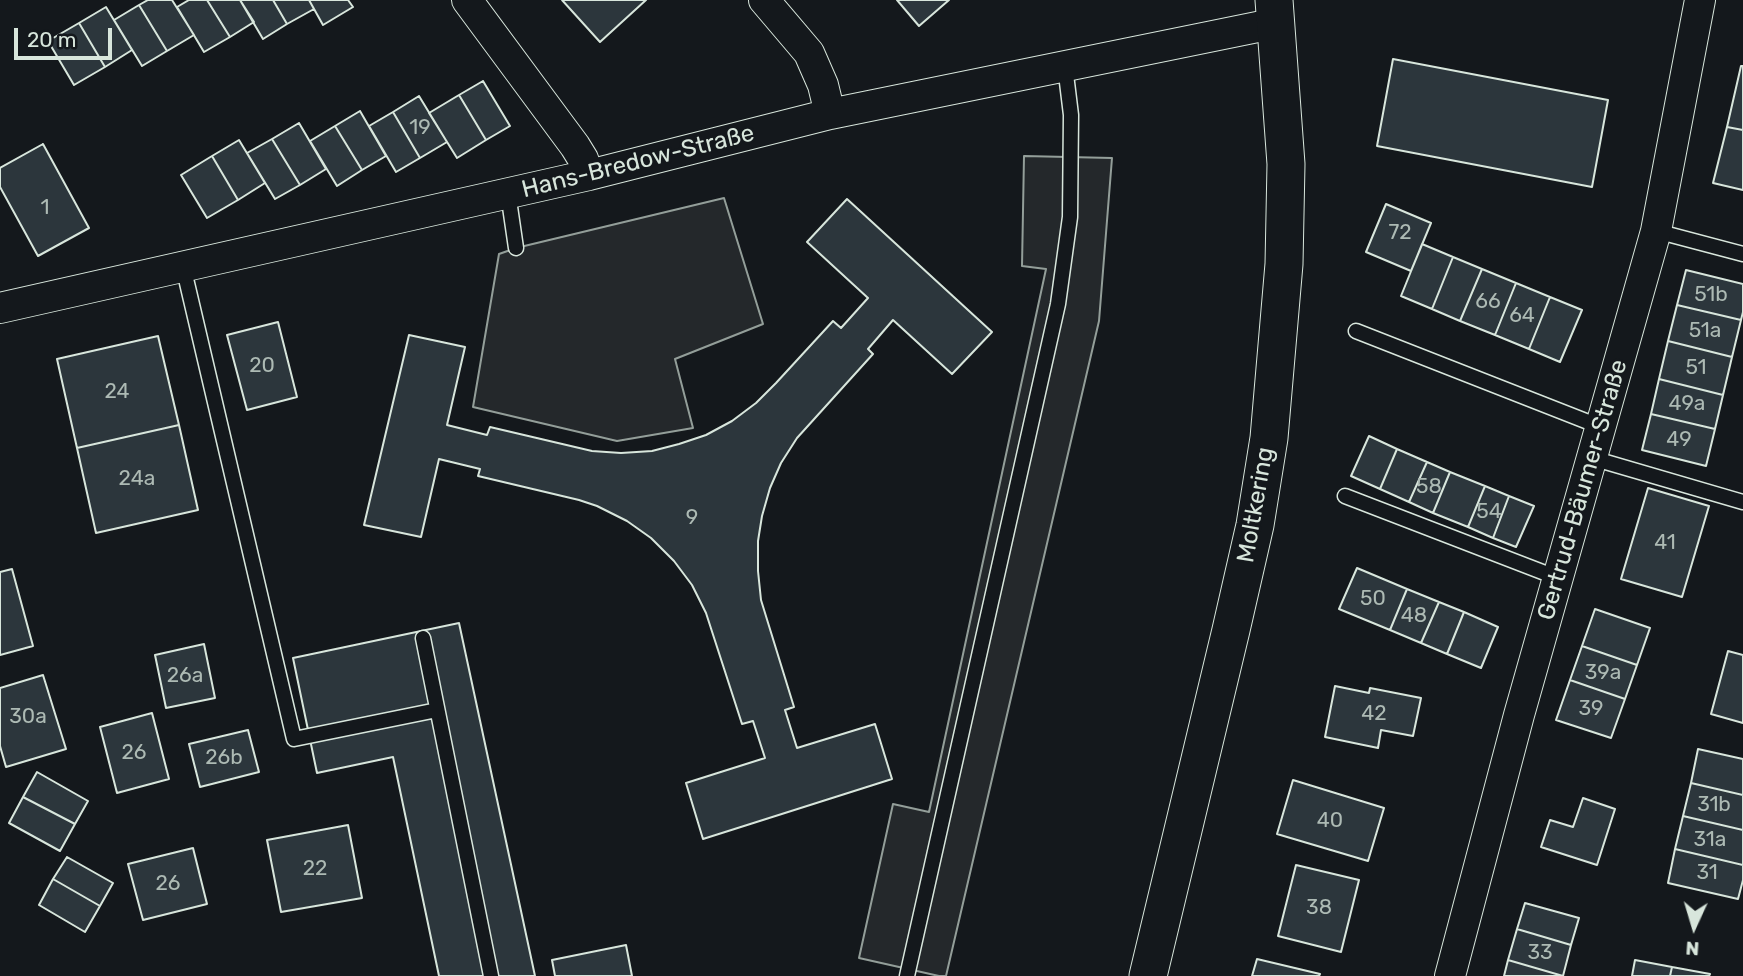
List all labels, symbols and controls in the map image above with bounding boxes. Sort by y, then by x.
scale bar [18,14,116,58]
text: 20 m [27,27,76,52]
house number: 19 [409,115,431,141]
street label: Hans-Bredow-Straße [519,119,757,205]
house number: 1 [41,195,49,221]
house number: 72 [1388,220,1412,246]
house number: 51b [1694,282,1728,308]
house number: 66 [1475,289,1501,315]
house number: 64 [1509,303,1535,329]
house number: 51a [1689,318,1721,344]
house number: 20 [249,353,275,379]
house number: 51 [1685,355,1707,381]
street label: Gertrud-Bäumer-Straße [1532,356,1634,624]
house number: 24 [104,379,130,405]
house number: 49a [1669,391,1705,417]
house number: 49 [1666,427,1692,453]
street label: Moltkering [1232,445,1280,565]
house number: 24a [119,466,155,492]
house number: 58 [1416,474,1442,500]
house number: 54 [1476,499,1502,525]
house number: 9 [686,505,698,531]
house number: 41 [1654,530,1676,556]
house number: 50 [1360,586,1386,612]
house number: 48 [1401,603,1427,629]
house number: 39a [1585,660,1621,686]
house number: 26a [167,663,203,689]
house number: 39 [1578,696,1604,722]
house number: 42 [1361,701,1387,727]
house number: 30a [9,704,47,730]
house number: 26 [122,740,146,766]
house number: 26b [205,745,243,771]
house number: 31b [1697,792,1731,818]
house number: 40 [1317,808,1343,834]
house number: 31a [1694,827,1726,853]
house number: 22 [303,856,327,882]
house number: 31 [1696,860,1718,886]
house number: 26 [156,871,180,897]
north arrow [1659,892,1729,962]
house number: 38 [1306,895,1332,921]
text: N [1685,936,1700,960]
house number: 33 [1527,940,1553,966]

